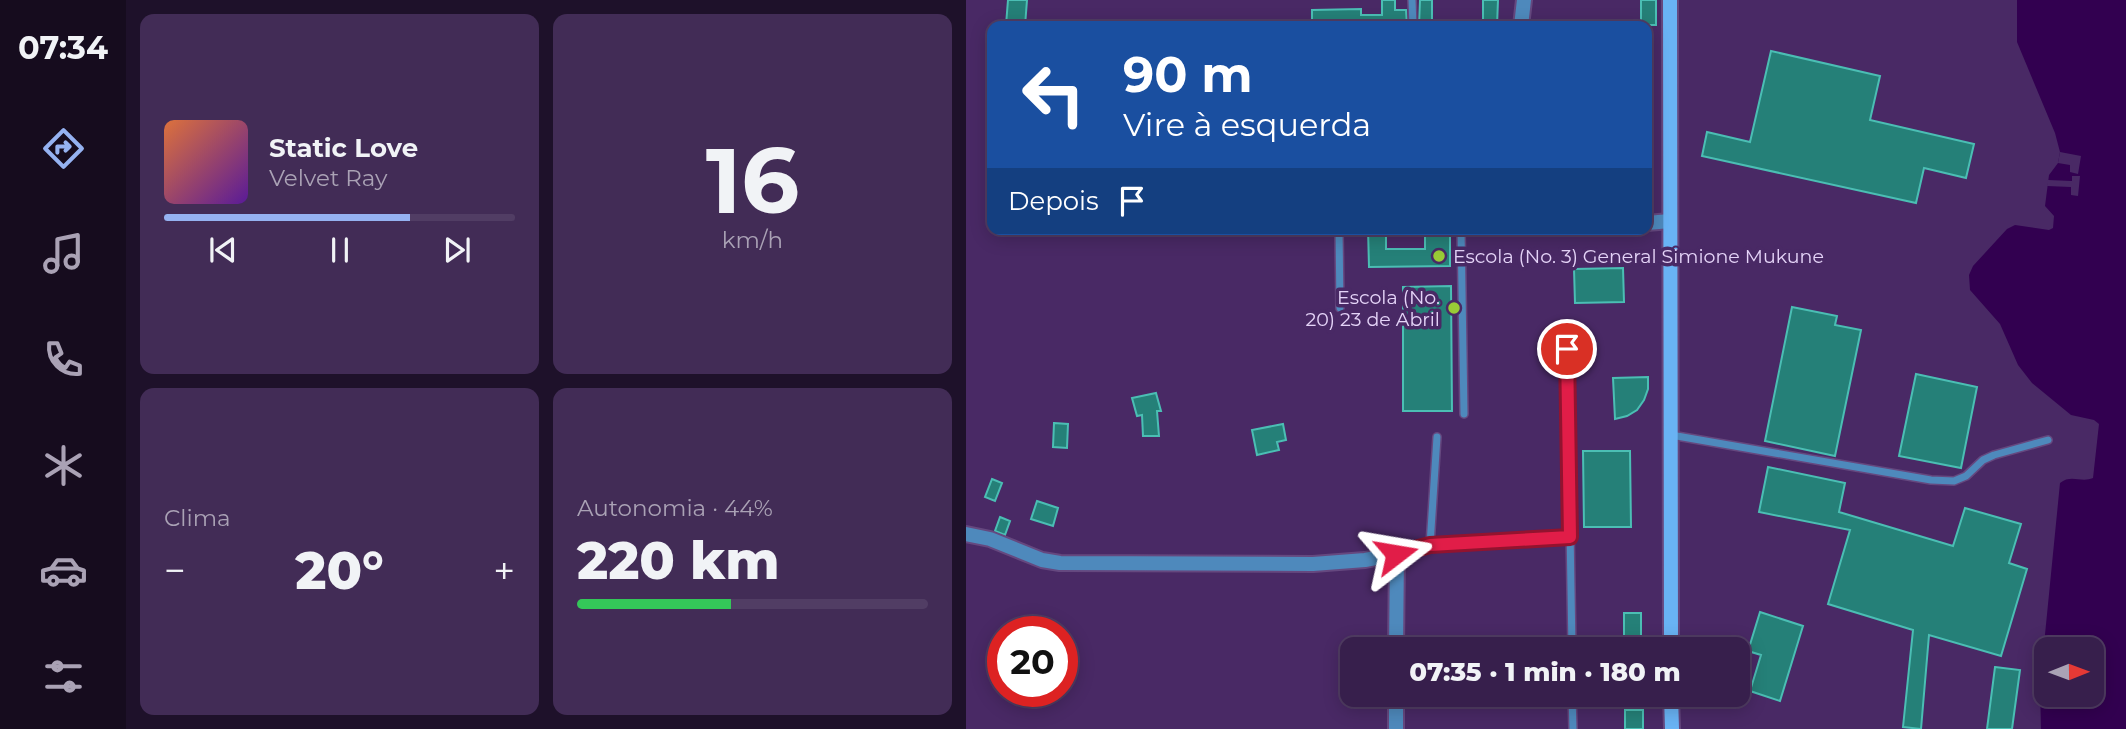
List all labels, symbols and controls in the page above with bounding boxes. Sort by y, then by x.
text: 07:34 [18,28,108,67]
text: 90 m [1123,45,1253,104]
icon: left [1008,49,1099,140]
text: Vire à esquerda [1123,105,1371,144]
icon: directions [39,124,88,173]
text: 16 [706,125,799,236]
text: Static Love [269,132,418,164]
text: Velvet Ray [269,164,387,192]
icon: arrive [1113,182,1151,220]
text: Depois [1008,185,1099,217]
text: km/h [722,226,783,254]
icon: music [39,229,88,278]
icon: previous [204,231,242,269]
icon: pause [321,231,359,269]
icon: next [438,231,476,269]
place label: Escola (No. 3) General Simione Mukune [1453,245,1824,268]
marker: Escola (No. 3) General Simione Mukune [1431,248,1447,264]
place label: Escola (No. 20) 23 de Abril [1305,286,1440,331]
marker: Escola (No. 20) 23 de Abril [1446,300,1462,316]
pin [1537,319,1597,379]
icon: arrive [1548,330,1586,368]
icon: phone [39,335,88,384]
icon: climate [39,441,88,490]
text: Autonomia · 44% [577,494,773,522]
text: Clima [164,504,231,532]
position arrow [1359,517,1433,591]
text: 220 km [577,529,780,592]
text: 20° [295,539,384,602]
icon: car [39,546,88,595]
text: − [164,547,186,594]
text: + [493,547,515,594]
speed limit sign: 20 [987,616,1078,707]
north arrow [2034,637,2104,707]
map controls [2034,637,2104,707]
icon: filters [39,652,88,701]
text: 07:35 · 1 min · 180 m [1409,656,1681,688]

